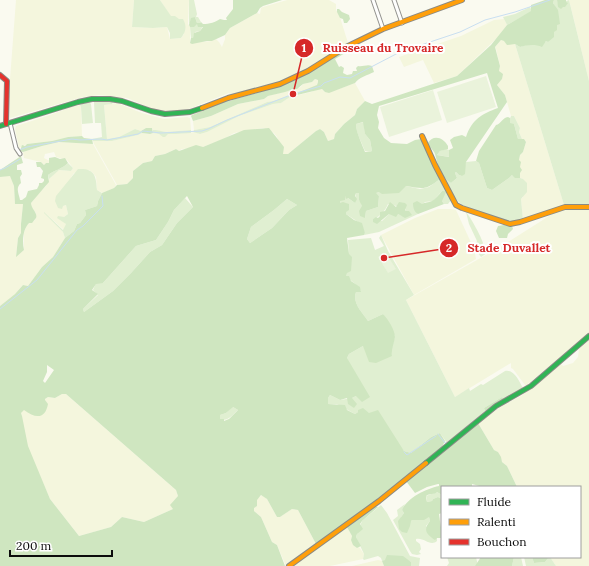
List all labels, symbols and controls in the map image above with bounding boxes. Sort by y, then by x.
callout: Ruisseau du Trovaire [294,36,451,60]
text: 1 [302,40,307,55]
text: Ruisseau du Trovaire [322,40,444,55]
callout: Stade Duvallet [439,236,558,260]
text: 2 [446,240,452,255]
text: Stade Duvallet [467,240,552,255]
legend [441,486,581,558]
text: Fluide [477,494,512,509]
text: Ralenti [477,514,516,529]
scale bar [10,532,112,558]
text: Bouchon [477,534,527,549]
text: 200 m [16,538,52,553]

